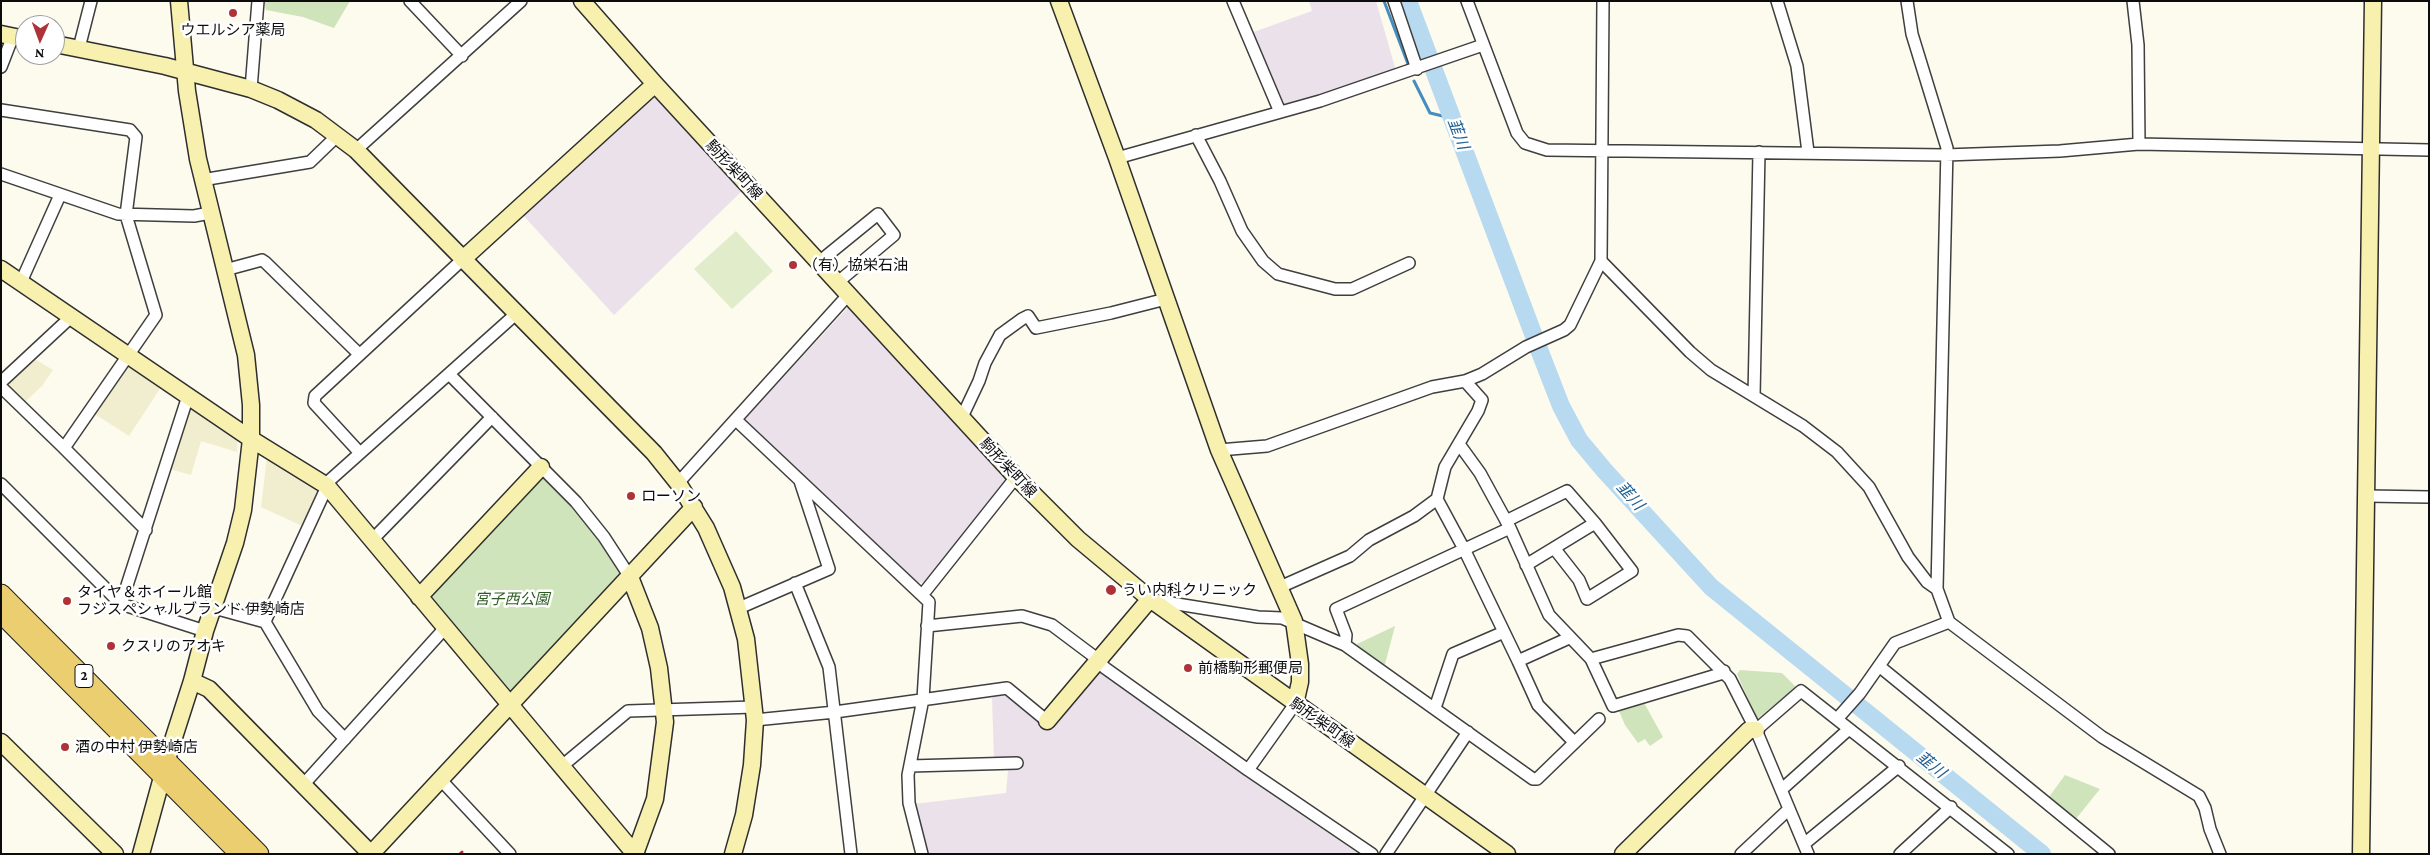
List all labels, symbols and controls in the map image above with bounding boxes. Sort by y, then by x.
marker: ウエルシア薬局 [227,7,239,19]
north arrow [15,15,65,65]
place label: ウエルシア薬局 [181,21,285,39]
text: N [34,46,45,62]
water label: 韮川 [1443,116,1473,152]
street label: 駒形柴町線 [702,136,766,204]
place label: （有）協栄石油 [803,256,908,274]
marker: （有）協栄石油 [787,259,799,271]
street label: 駒形柴町線 [976,434,1040,502]
water label: 韮川 [1612,478,1648,514]
place label: ローソン [641,487,701,505]
marker: ローソン [625,490,637,502]
place label: うい内科クリニック [1122,581,1257,599]
place label: タイヤ＆ホイール館 フジスペシャルブランド 伊勢崎店 [77,583,305,618]
marker: うい内科クリニック [1104,583,1118,597]
park label: 宮子西公園 [475,590,549,608]
marker: タイヤ＆ホイール館 フジスペシャルブランド 伊勢崎店 [61,595,73,607]
place label: クスリのアオキ [121,637,226,655]
marker: クスリのアオキ [105,640,117,652]
place label: 前橋駒形郵便局 [1198,659,1303,677]
marker: 前橋駒形郵便局 [1182,662,1194,674]
road number: 2 [75,664,93,688]
street label: 駒形柴町線 [1286,694,1358,752]
place label: 酒の中村 伊勢崎店 [75,738,198,756]
marker: 酒の中村 伊勢崎店 [59,741,71,753]
water label: 韮川 [1913,747,1949,783]

